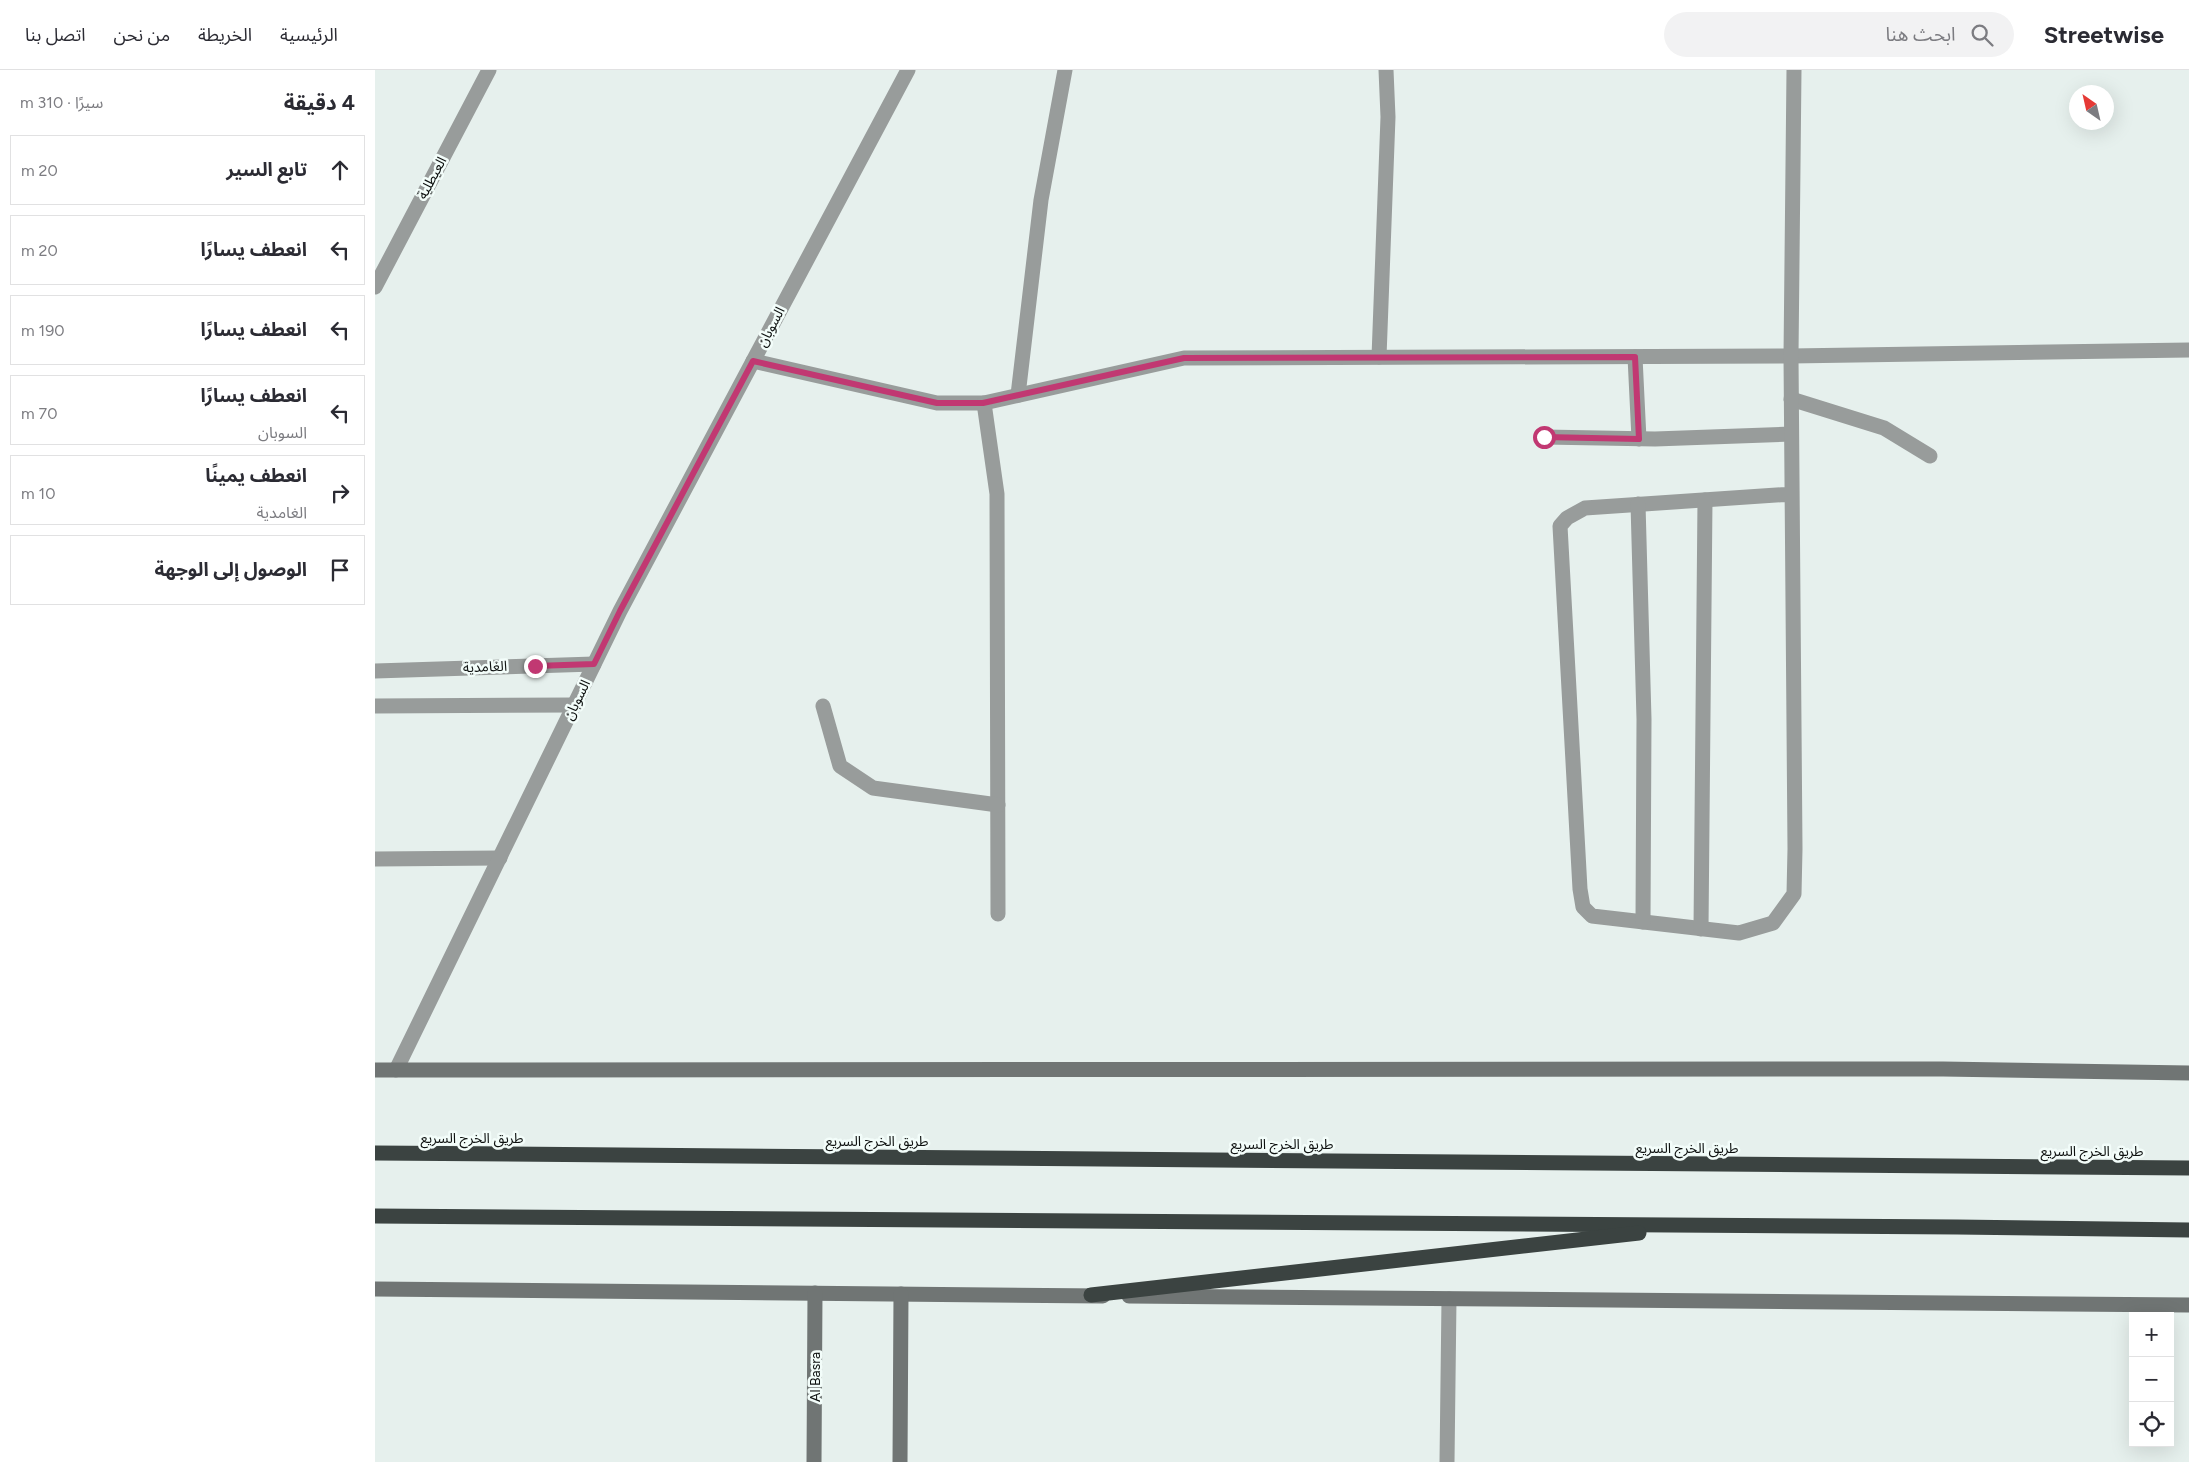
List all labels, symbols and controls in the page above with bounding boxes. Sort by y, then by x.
search box [1664,12,2014,57]
text: Streetwise [2044,20,2164,49]
icon: search [1968,21,1996,49]
text: ابحث هنا [1885,23,1956,46]
text: اتصل بنا [25,24,86,46]
text: من نحن [114,24,170,46]
text: الخريطة [198,24,252,46]
text: الرئيسية [280,24,338,46]
north arrow [2069,85,2114,130]
text: 4 دقيقة [284,90,355,115]
text: سيرًا · 310 m [20,93,103,112]
street label: العيطلية [414,154,450,202]
icon: ahead [326,156,354,184]
text: تابع السير [226,158,307,181]
text: 20 m [21,161,58,180]
icon: left [326,236,354,264]
text: انعطف يسارًا [200,238,307,261]
text: 20 m [21,241,58,260]
street label: السوبان [753,304,789,350]
icon: left [326,316,354,344]
text: انعطف يسارًا [200,318,307,341]
text: 190 m [21,321,65,340]
text: انعطف يسارًا [200,384,307,407]
icon: left [326,399,354,427]
text: 70 m [21,404,57,423]
text: السوبان [258,423,307,442]
route start [1533,426,1556,449]
text: انعطف يمينًا [205,464,307,487]
icon: right [326,479,354,507]
text: 10 m [21,484,55,503]
text: الغامدية [257,503,307,522]
icon: arrive [326,556,354,584]
text: الوصول إلى الوجهة [154,558,307,581]
route end [524,655,547,678]
street label: الغامدية [463,658,507,676]
street label: السوبان [560,677,594,723]
street label: طريق الخرج السريع [420,1130,524,1149]
street label: طريق الخرج السريع [825,1133,929,1152]
street label: طريق الخرج السريع [1230,1136,1334,1155]
street label: طريق الخرج السريع [1635,1140,1739,1159]
street label: طريق الخرج السريع [2040,1143,2144,1162]
map controls [2129,1312,2174,1447]
button: + [2129,1312,2174,1357]
street label: Al Basra [807,1352,824,1402]
button: − [2129,1357,2174,1402]
button: locate [2129,1402,2174,1447]

